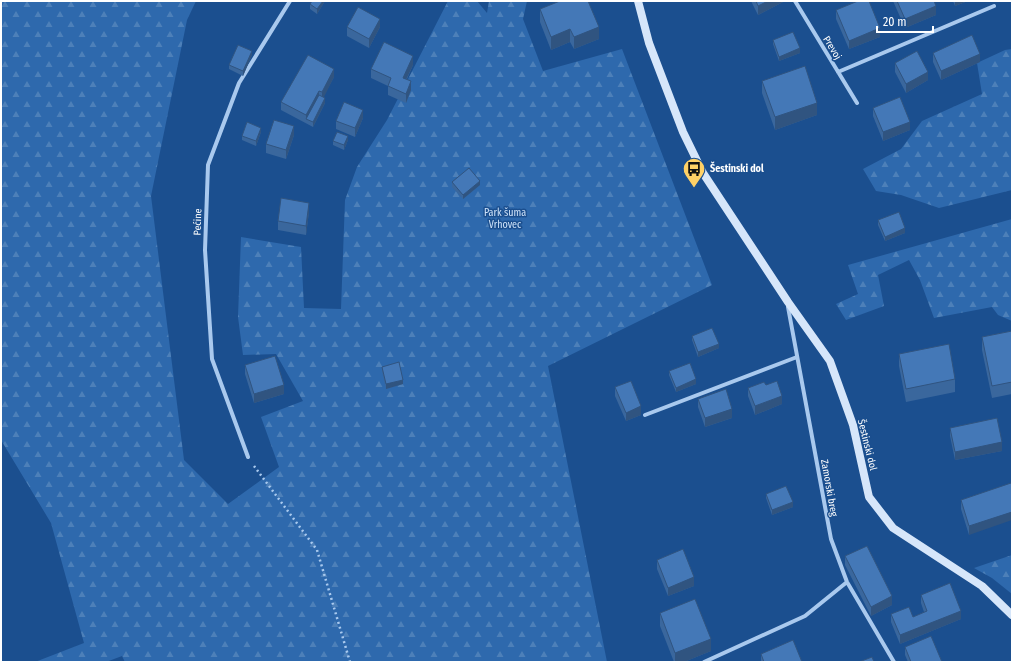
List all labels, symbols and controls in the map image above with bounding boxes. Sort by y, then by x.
scale bar [877,8,933,34]
text: 20 m [883,15,907,29]
street label: Prevoj [820,34,844,62]
bus stop icon: Šestinski dol [681,156,707,189]
place label: Šestinski dol [710,161,764,175]
park label: Park šuma Vrhovec [484,207,526,231]
street label: Pećine [192,208,204,236]
street label: Šestinski dol [855,418,881,472]
street label: Zamorski breg [818,459,840,518]

